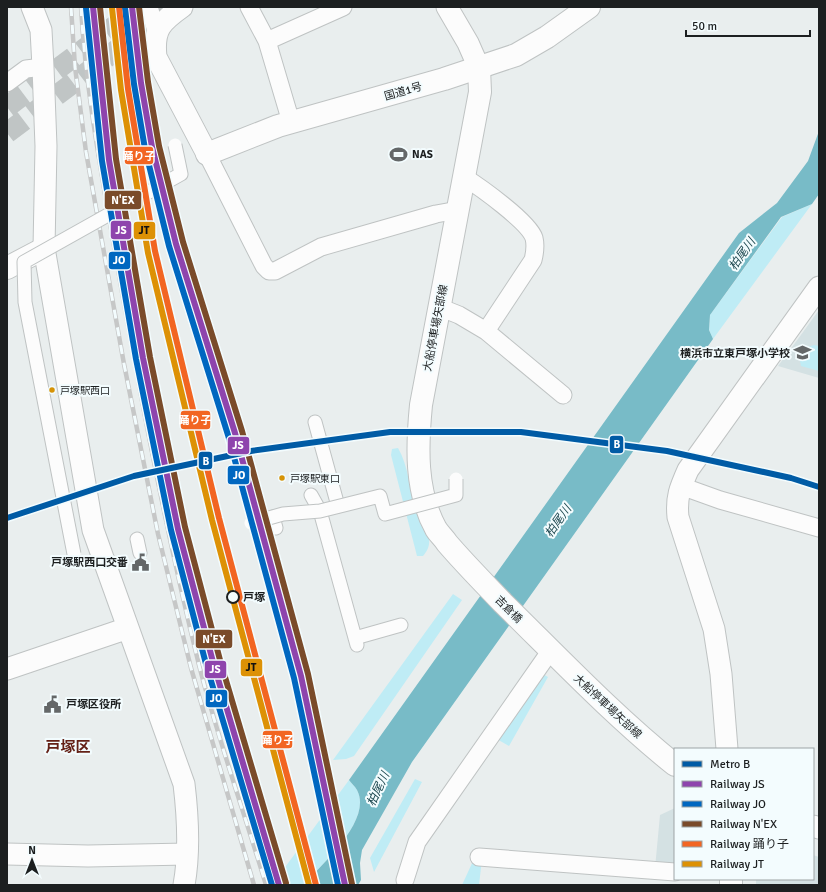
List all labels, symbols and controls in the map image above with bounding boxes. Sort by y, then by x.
scale bar [686,12,810,38]
text: 50 m [692,19,717,34]
street label: 国道1号 [383,80,424,103]
sports icon: NAS [389,144,409,164]
line badge: 踊り子 [124,146,154,165]
place label: NAS [412,148,433,161]
text: 踊り子 [123,150,156,163]
line badge: N'EX [104,190,142,210]
text: N'EX [111,194,135,207]
line badge: JS [110,220,132,240]
line badge: JT [133,221,156,240]
text: JS [115,224,127,237]
text: JT [139,224,150,237]
water label: 柏尾川 [726,234,760,273]
line badge: JO [108,251,131,270]
text: JO [113,254,125,267]
street label: 大船停車場矢部線 [421,284,450,373]
school or university icon: 横浜市立東戸塚小学校 [793,343,813,363]
place label: 横浜市立東戸塚小学校 [680,347,790,360]
marker: 戸塚駅西口 [47,385,57,395]
place label: 戸塚駅西口 [60,385,110,397]
line badge: 踊り子 [180,410,211,430]
text: 踊り子 [179,414,212,427]
line badge: B [609,435,624,454]
line badge: JS [227,436,250,455]
text: B [614,438,621,451]
text: JS [232,439,244,452]
line badge: B [198,451,213,470]
text: B [203,455,210,468]
line badge: JO [227,465,250,485]
text: JO [233,469,245,482]
marker: 戸塚駅東口 [277,473,287,483]
place label: 戸塚駅東口 [290,473,340,485]
water label: 柏尾川 [542,501,576,540]
public building icon: 戸塚駅西口交番 [131,552,151,572]
place label: 戸塚駅西口交番 [51,556,128,569]
marker: 戸塚 [226,590,240,604]
place label: 戸塚 [243,591,266,604]
street label: 吉倉橋 [492,593,525,626]
line badge: N'EX [195,629,233,649]
text: N'EX [202,633,226,646]
line badge: JT [240,658,263,677]
line badge: JS [204,660,227,679]
text: JT [246,661,257,674]
text: JS [209,663,221,676]
street label: 大船停車場矢部線 [571,672,644,741]
line badge: JO [205,689,228,708]
text: JO [210,692,222,705]
public building icon: 戸塚区役所 [43,694,63,714]
place label: 戸塚区役所 [66,698,121,711]
line badge: 踊り子 [262,730,293,749]
text: 踊り子 [262,734,295,747]
district label: 戸塚区 [45,738,91,756]
legend [674,748,814,880]
text: Metro B [710,757,750,772]
water label: 柏尾川 [364,768,394,809]
text: Railway JS [710,777,765,792]
text: Railway JO [710,797,766,812]
text: Railway N'EX [710,817,777,832]
text: Railway 踊り子 [710,837,789,852]
north arrow [12,840,52,880]
text: N [28,844,36,857]
text: Railway JT [710,857,764,872]

